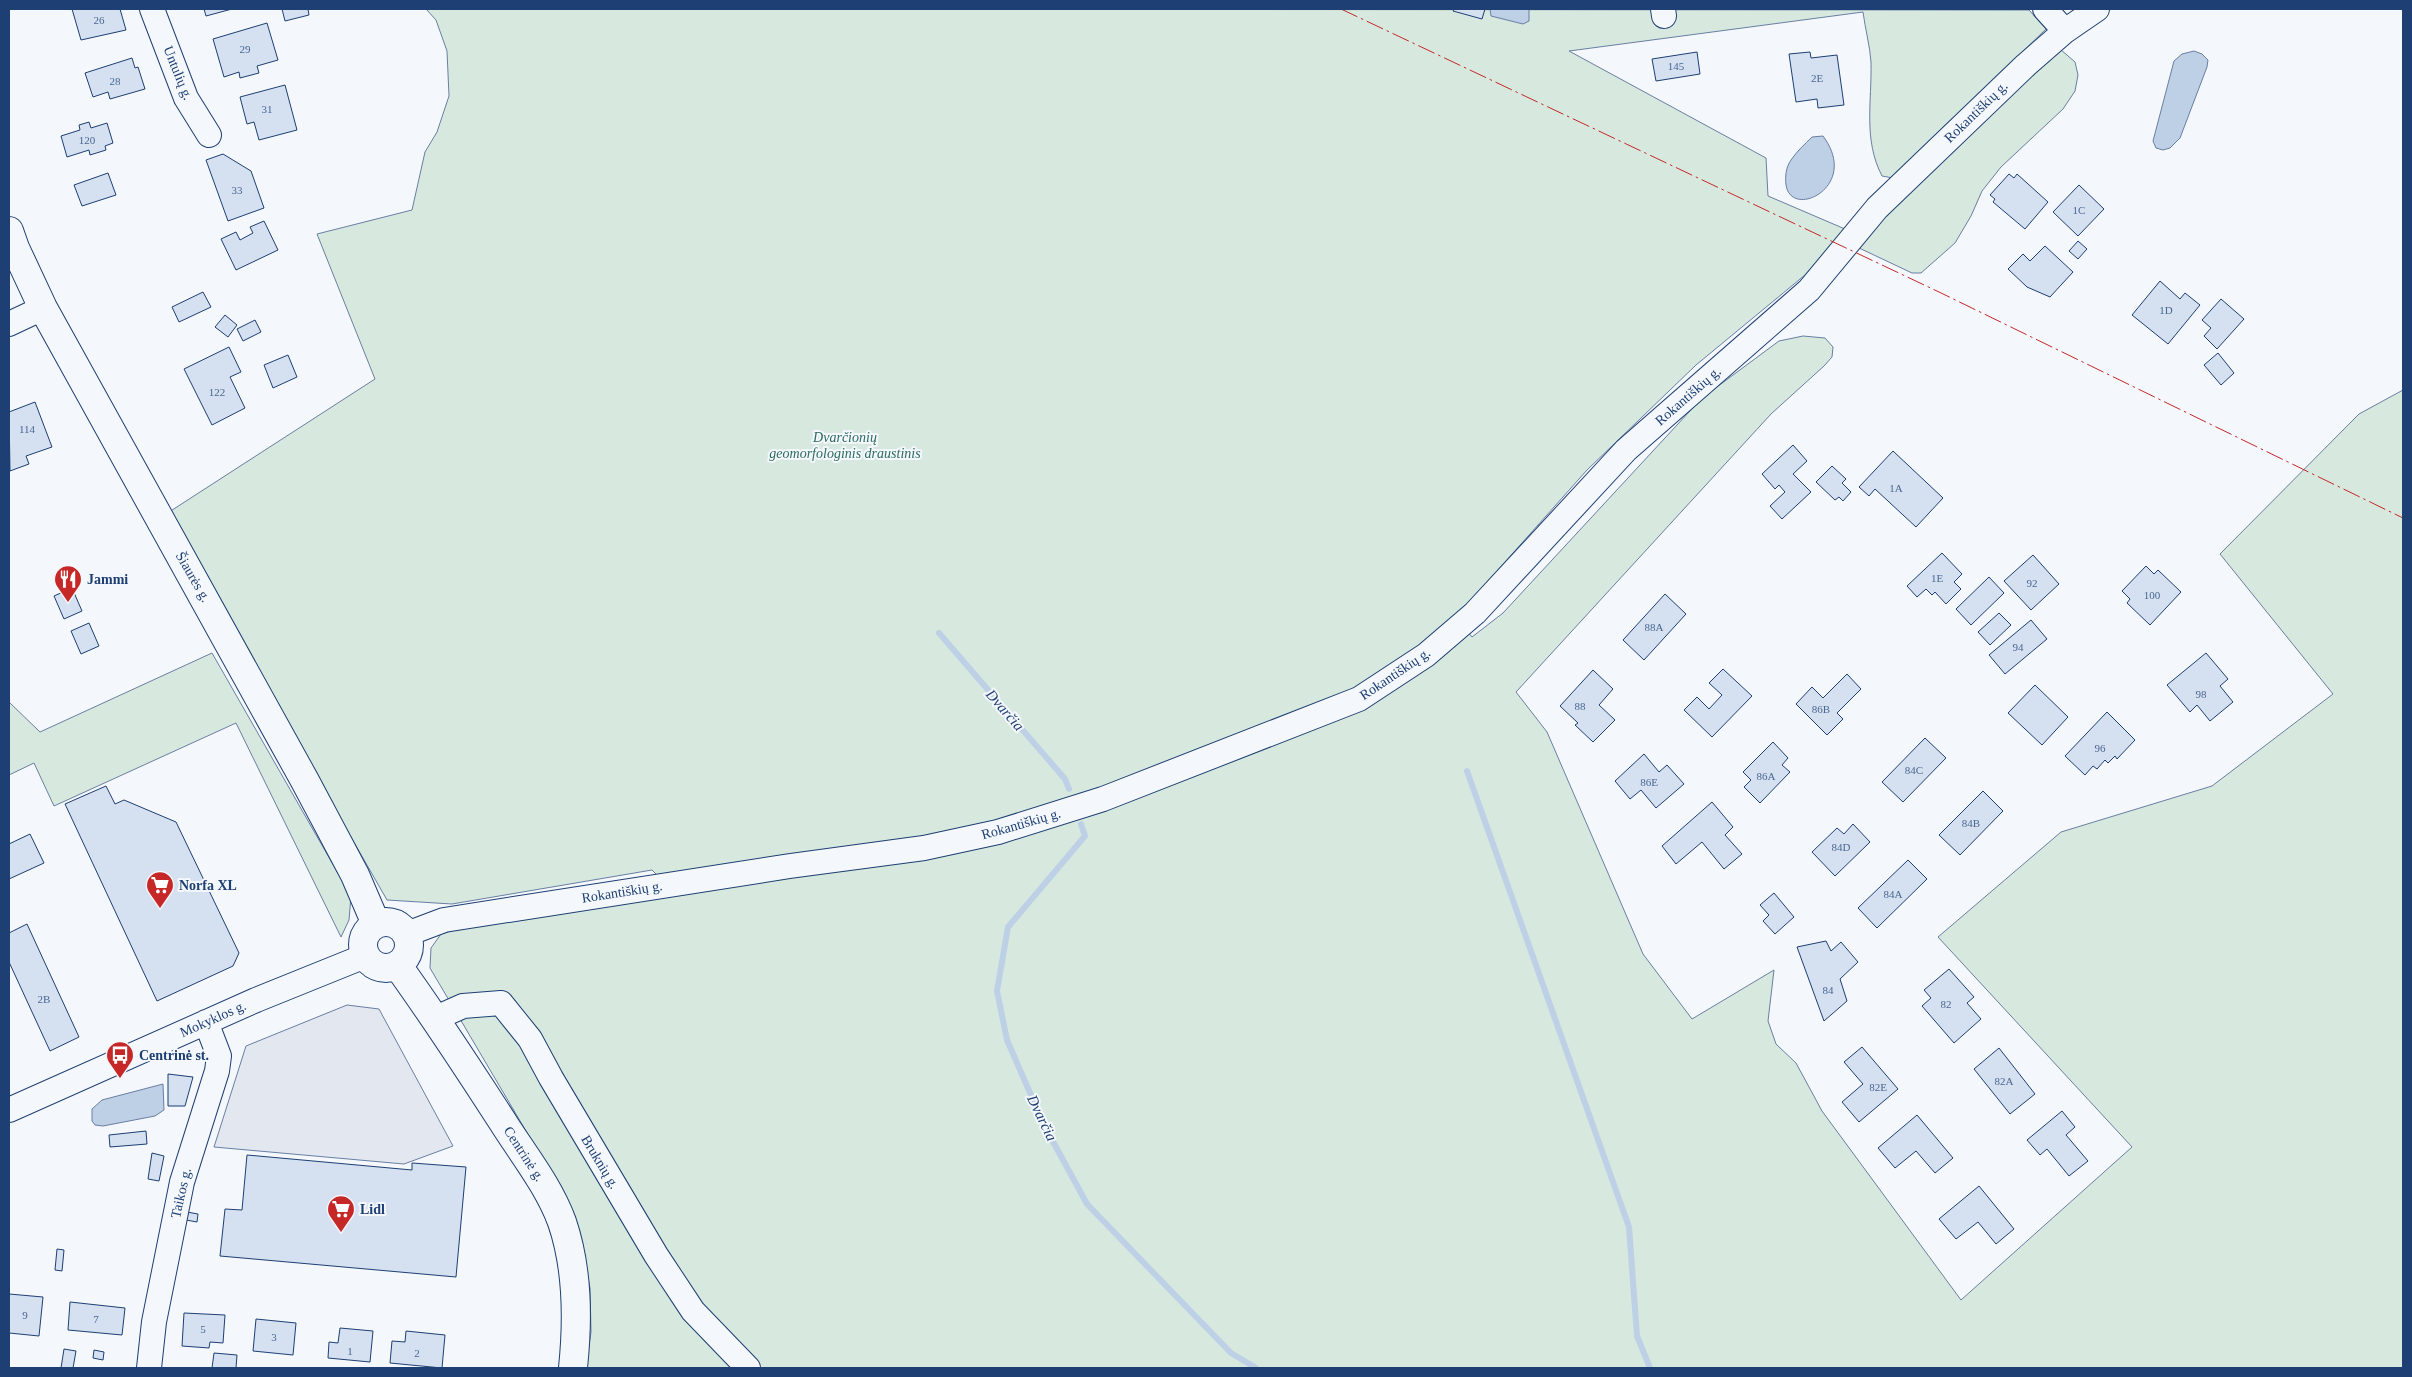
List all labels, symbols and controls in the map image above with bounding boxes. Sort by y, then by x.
house number: 26 [94,14,105,26]
house number: 29 [240,43,251,55]
street label: Untulių g. [160,44,196,102]
house number: 145 [1668,60,1685,72]
house number: 2E [1811,72,1823,84]
house number: 28 [110,75,121,87]
street label: Rokantiškių g. [1941,78,2011,146]
house number: 31 [262,103,273,115]
house number: 120 [79,134,96,146]
house number: 33 [232,184,243,196]
house number: 1C [2073,204,2085,216]
house number: 1D [2159,304,2173,316]
street label: Rokantiškių g. [1652,364,1724,428]
house number: 122 [209,386,225,398]
house number: 114 [19,423,36,435]
park label: Dvarčionių geomorfologinis draustinis [769,430,921,461]
house number: 1A [1889,482,1903,494]
street label: Šiaurės g. [173,549,214,605]
restaurant icon: Jammi [53,564,83,603]
place label: Jammi [87,572,128,587]
house number: 1E [1931,572,1943,584]
house number: 92 [2027,577,2038,589]
house number: 100 [2144,589,2161,601]
house number: 88A [1645,621,1664,633]
house number: 94 [2013,641,2024,653]
street label: Rokantiškių g. [1357,645,1433,703]
water label: Dvarčia [982,685,1027,734]
house number: 98 [2196,688,2207,700]
house number: 88 [1575,700,1586,712]
house number: 86B [1812,703,1830,715]
house number: 96 [2095,742,2106,754]
house number: 84C [1905,764,1923,776]
house number: 86A [1757,770,1776,782]
house number: 86E [1640,776,1658,788]
street label: Rokantiškių g. [980,806,1062,842]
house number: 84B [1962,817,1980,829]
house number: 84D [1832,841,1851,853]
supermarket icon: Norfa XL [145,870,175,909]
place label: Norfa XL [179,878,237,893]
street label: Rokantiškių g. [580,878,664,906]
house number: 84A [1884,888,1903,900]
house number: 84 [1823,984,1834,996]
house number: 2B [38,993,50,1005]
street label: Mokyklos g. [178,998,248,1040]
house number: 82 [1941,998,1952,1010]
bus stop icon: Centrinė st. [105,1040,135,1079]
place label: Centrinė st. [139,1048,209,1063]
house number: 82A [1995,1075,2014,1087]
house number: 82E [1869,1081,1887,1093]
water label: Dvarčia [1024,1092,1060,1144]
street label: Centrinė g. [501,1124,547,1184]
street label: Bruknių g. [578,1132,622,1192]
street label: Taikos g. [168,1166,194,1220]
supermarket icon: Lidl [326,1194,356,1233]
place label: Lidl [360,1202,385,1217]
house number: 9 [22,1309,28,1321]
house number: 7 [93,1313,99,1325]
house number: 5 [200,1323,206,1335]
house number: 3 [271,1331,277,1343]
house number: 1 [347,1345,353,1357]
house number: 2 [414,1347,420,1359]

